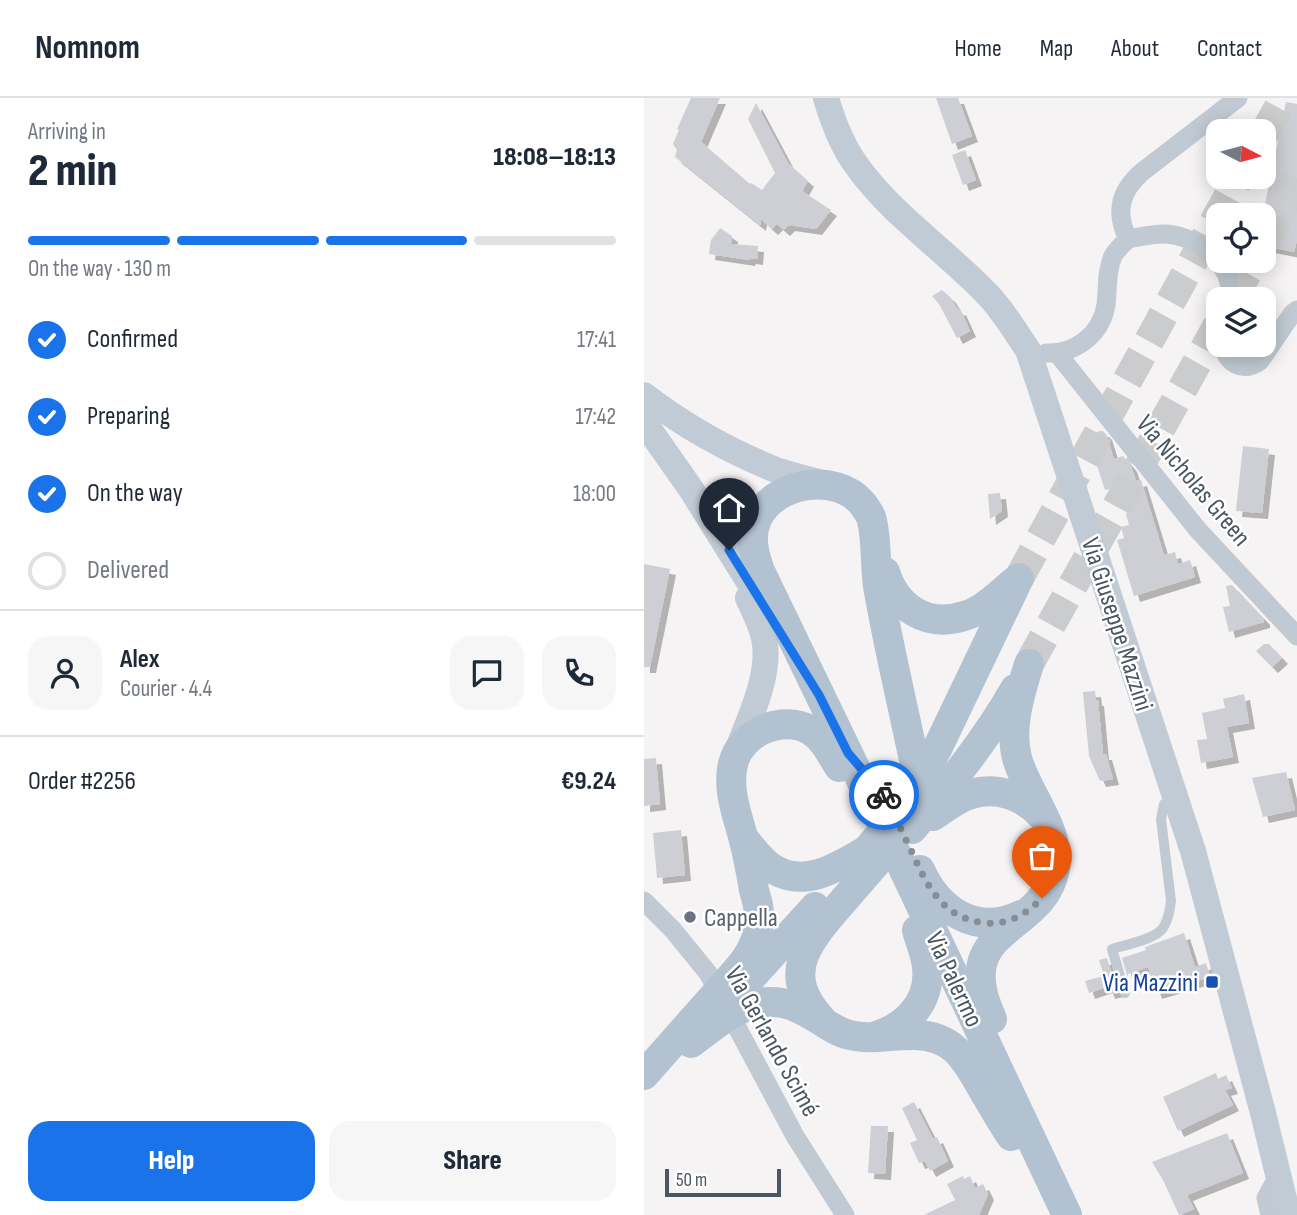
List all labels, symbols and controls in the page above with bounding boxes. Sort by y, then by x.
text: Nomnom [35,28,140,68]
text: Home [954,34,1002,63]
text: Map [1040,34,1073,63]
text: About [1111,34,1159,63]
text: Contact [1197,34,1262,63]
text: Arriving in [28,118,106,146]
north arrow [1206,119,1276,189]
map controls [1206,119,1276,357]
text: 18:08–18:13 [493,142,616,173]
text: 2 min [28,144,117,199]
button: locate [1206,203,1276,273]
text: On the way · 130 m [28,255,171,283]
button: layers [1206,287,1276,357]
icon: check [28,321,66,359]
text: Confirmed [87,324,178,355]
text: 17:41 [577,326,616,354]
icon: check [28,398,66,436]
text: Preparing [87,401,170,432]
text: 17:42 [575,403,616,431]
street label: Via Nicholas Green [1129,409,1257,553]
icon: check [28,475,66,513]
text: On the way [87,478,183,509]
pin [699,478,759,550]
text: 18:00 [573,480,616,508]
icon: home [710,489,748,527]
street label: Via Giuseppe Mazzini [1074,534,1159,715]
text: Delivered [87,555,169,586]
button: person [28,636,102,710]
button: chat [450,636,524,710]
button: phone [542,636,616,710]
text: Alex [120,644,160,675]
text: Courier · 4.4 [120,675,212,703]
courier [849,760,919,830]
text: Order #2256 [28,766,136,797]
text: €9.24 [561,766,616,797]
icon: bike [865,776,903,814]
pin [1012,826,1072,898]
icon: bag [1023,837,1061,875]
place label: Cappella [704,903,778,934]
marker: Cappella [682,909,698,925]
street label: Via Palermo [918,927,989,1032]
street label: Via Gerlando Scimé [718,961,826,1122]
place label: Via Mazzini [1102,968,1198,999]
marker: Via Mazzini [1204,974,1220,990]
button: Help [28,1121,315,1201]
button: Share [329,1121,616,1201]
scale bar [665,1166,780,1198]
text: 50 m [676,1169,707,1192]

